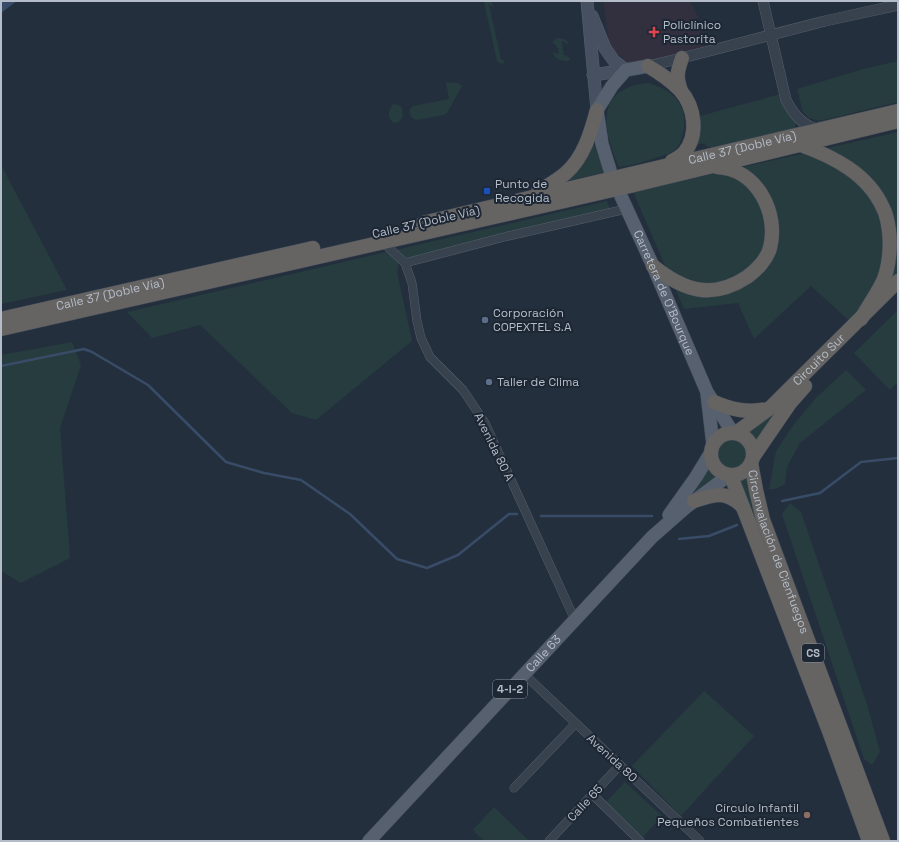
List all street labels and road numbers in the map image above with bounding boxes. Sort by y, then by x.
street label: Calle 37 (Doble Vía) [687,127,798,168]
street label: Calle 37 (Doble Vía) [371,202,481,242]
street label: Carretera de O'Bourque [630,227,698,358]
street label: Calle 37 (Doble Vía) [55,274,166,314]
street label: Circuito Sur [789,330,849,389]
street label: Avenida 80 A [471,410,518,484]
street label: Circunvalación de Cienfuegos [744,469,813,636]
street label: Calle 63 [522,632,565,676]
road number: CS [802,644,824,662]
road number: 4-I-2 [493,680,527,698]
street label: Avenida 80 [583,730,641,786]
street label: Calle 65 [564,781,606,825]

